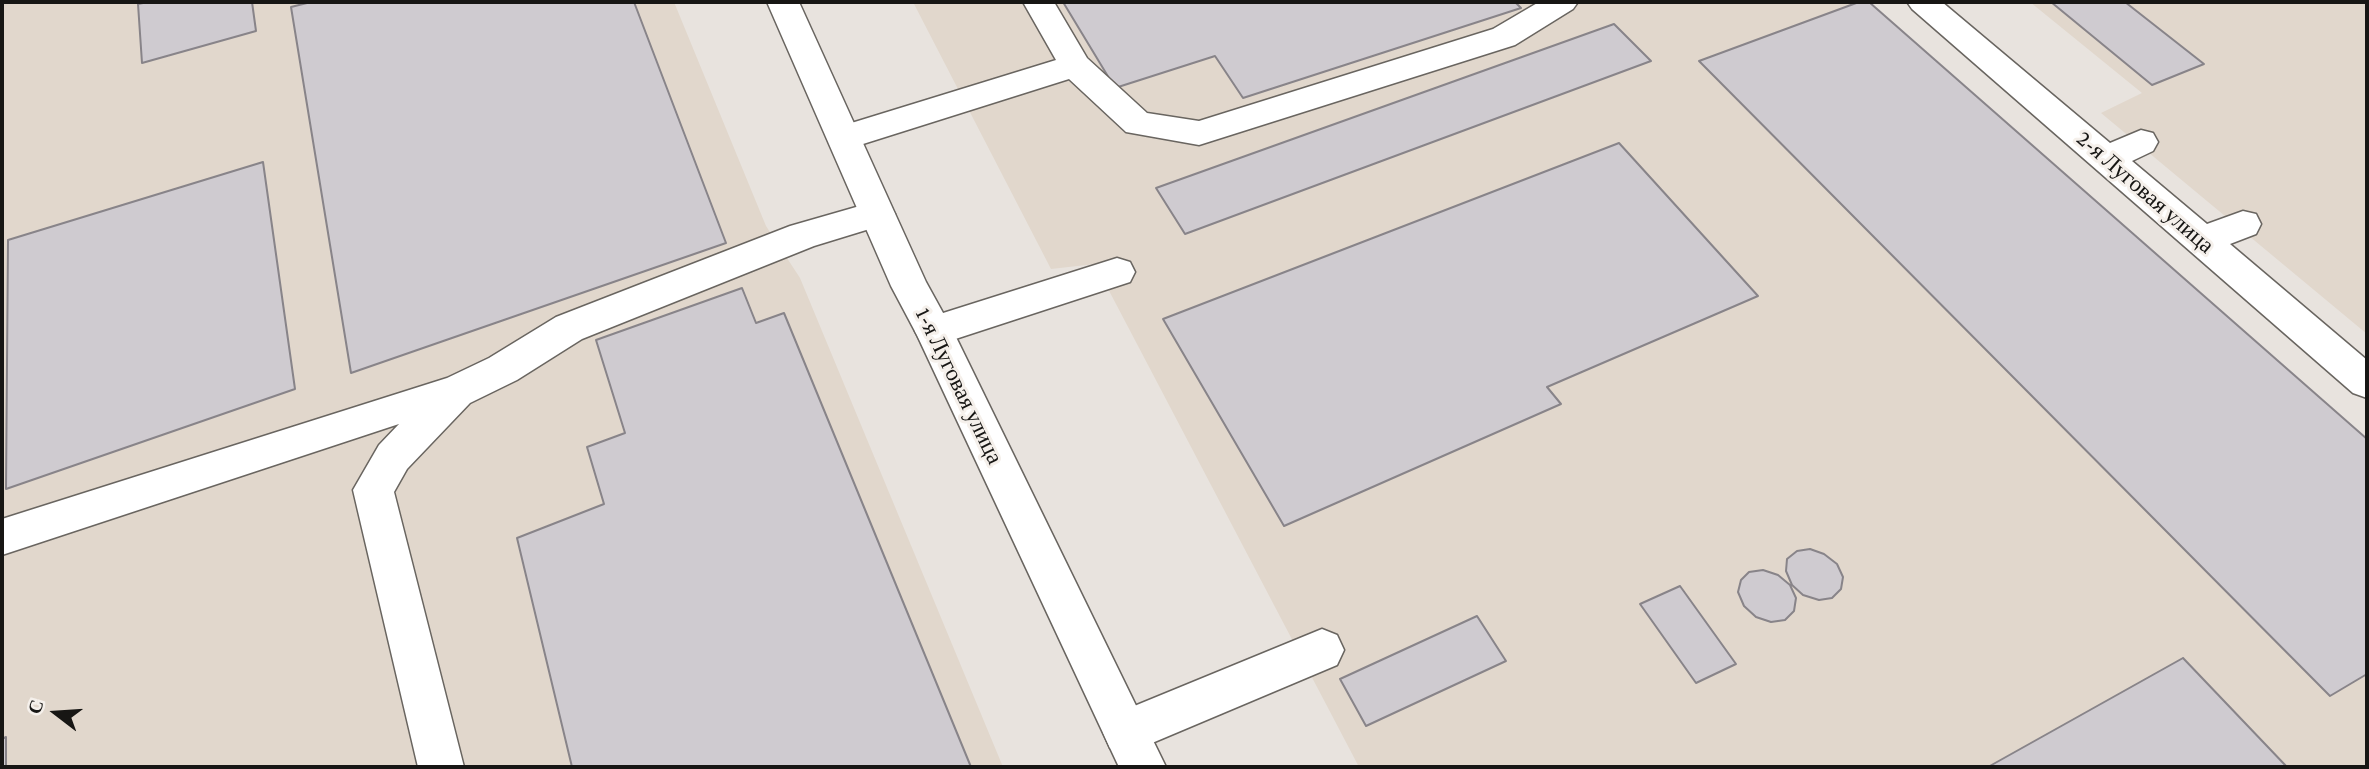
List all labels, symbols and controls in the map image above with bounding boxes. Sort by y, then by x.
street label: 2-я Луговая улица [2070,125,2220,259]
street label: 1-я Луговая улица [909,303,1009,469]
north arrow [21,678,91,748]
text: С [23,697,47,716]

